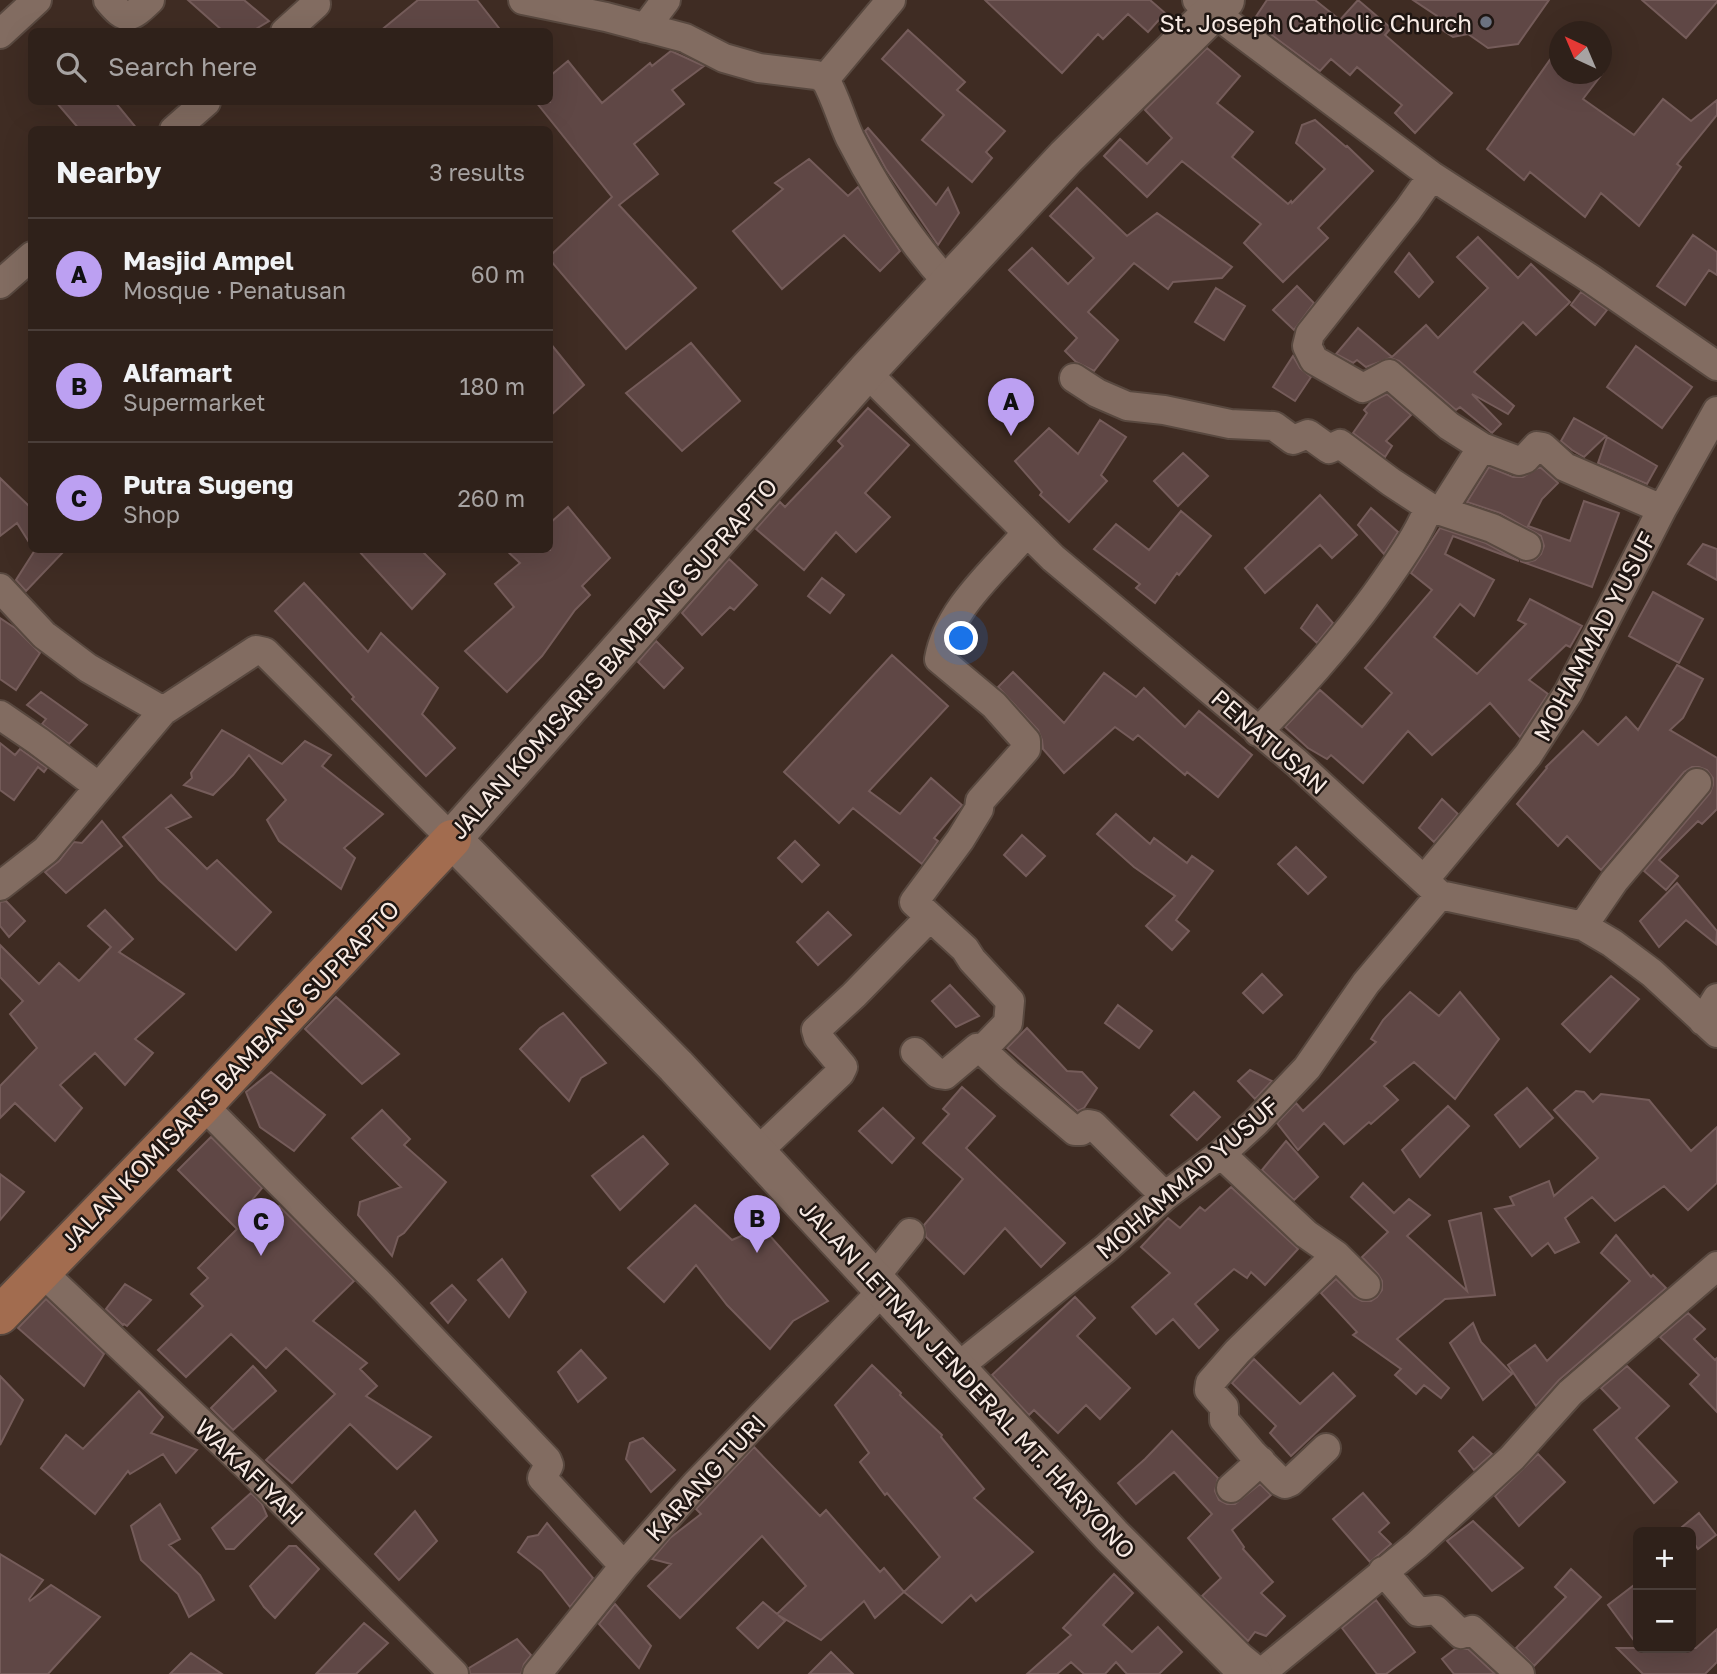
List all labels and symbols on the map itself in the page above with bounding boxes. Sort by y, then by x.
place label: St. Joseph Catholic Church [1160,8,1472,37]
marker: St. Joseph Catholic Church [1478,14,1494,30]
north arrow [1549,21,1612,84]
pin: A [988,378,1034,436]
street label: JALAN KOMISARIS BAMBANG SUPRAPTO [443,472,783,844]
street label: MOHAMMAD YUSUF [1527,526,1661,746]
your location [944,621,978,655]
street label: PENATUSAN [1206,683,1334,799]
street label: JALAN KOMISARIS BAMBANG SUPRAPTO [53,894,405,1256]
street label: MOHAMMAD YUSUF [1090,1090,1284,1264]
street label: JALAN LETNAN JENDERAL MT. HARYONO [794,1194,1142,1564]
pin: B [734,1195,780,1253]
pin: C [238,1198,284,1256]
street label: KARANG TURI [639,1408,771,1546]
street label: WAKAFIYAH [190,1412,310,1530]

